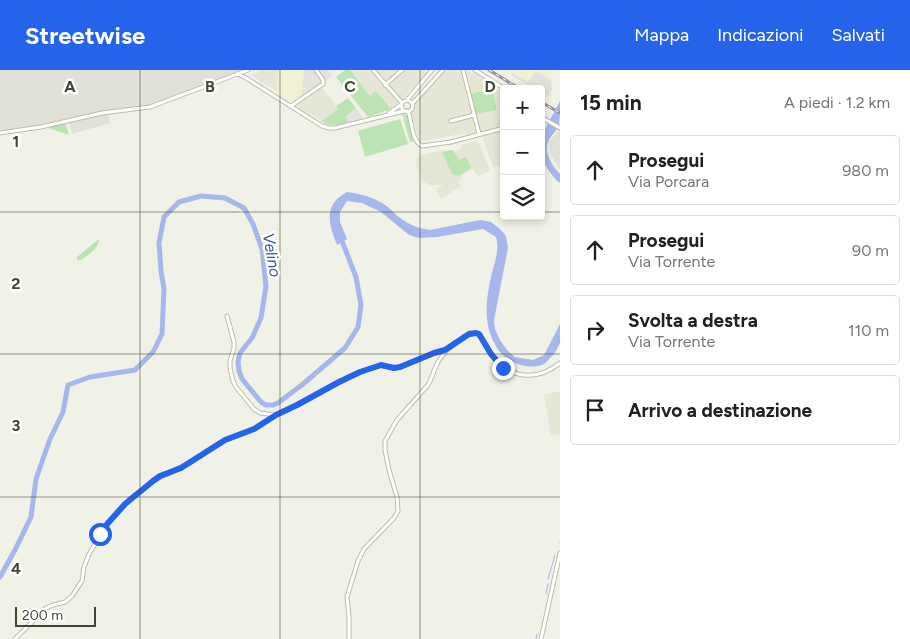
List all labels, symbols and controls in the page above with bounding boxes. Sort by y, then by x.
text: Streetwise [25,21,145,50]
text: Mappa [634,24,689,46]
text: Indicazioni [717,24,803,46]
text: Salvati [831,24,885,46]
text: A [64,77,76,96]
text: B [205,77,215,96]
text: C [344,77,356,96]
text: D [484,77,496,96]
map controls [500,85,545,220]
button: + [500,85,545,130]
text: 15 min [580,90,642,115]
text: A piedi · 1.2 km [784,93,890,112]
button: − [500,130,545,175]
text: 1 [13,132,19,151]
text: Prosegui [628,149,704,172]
icon: ahead [581,156,609,184]
text: 980 m [842,161,889,180]
text: Via Porcara [628,172,709,191]
button: layers [500,175,545,220]
text: Prosegui [628,229,704,252]
water label: Velino [259,231,285,279]
icon: ahead [581,236,609,264]
text: 90 m [852,241,889,260]
text: Via Torrente [628,252,715,271]
text: 2 [11,274,21,293]
text: Svolta a destra [628,309,758,332]
icon: right [581,316,609,344]
text: 110 m [848,321,889,340]
text: Via Torrente [628,332,715,351]
route end [492,357,515,380]
icon: arrive [581,396,609,424]
text: Arrivo a destinazione [628,399,812,422]
text: 3 [12,416,21,435]
route start [89,523,112,546]
text: 4 [11,559,21,578]
scale bar [15,604,96,627]
text: 200 m [22,607,63,624]

